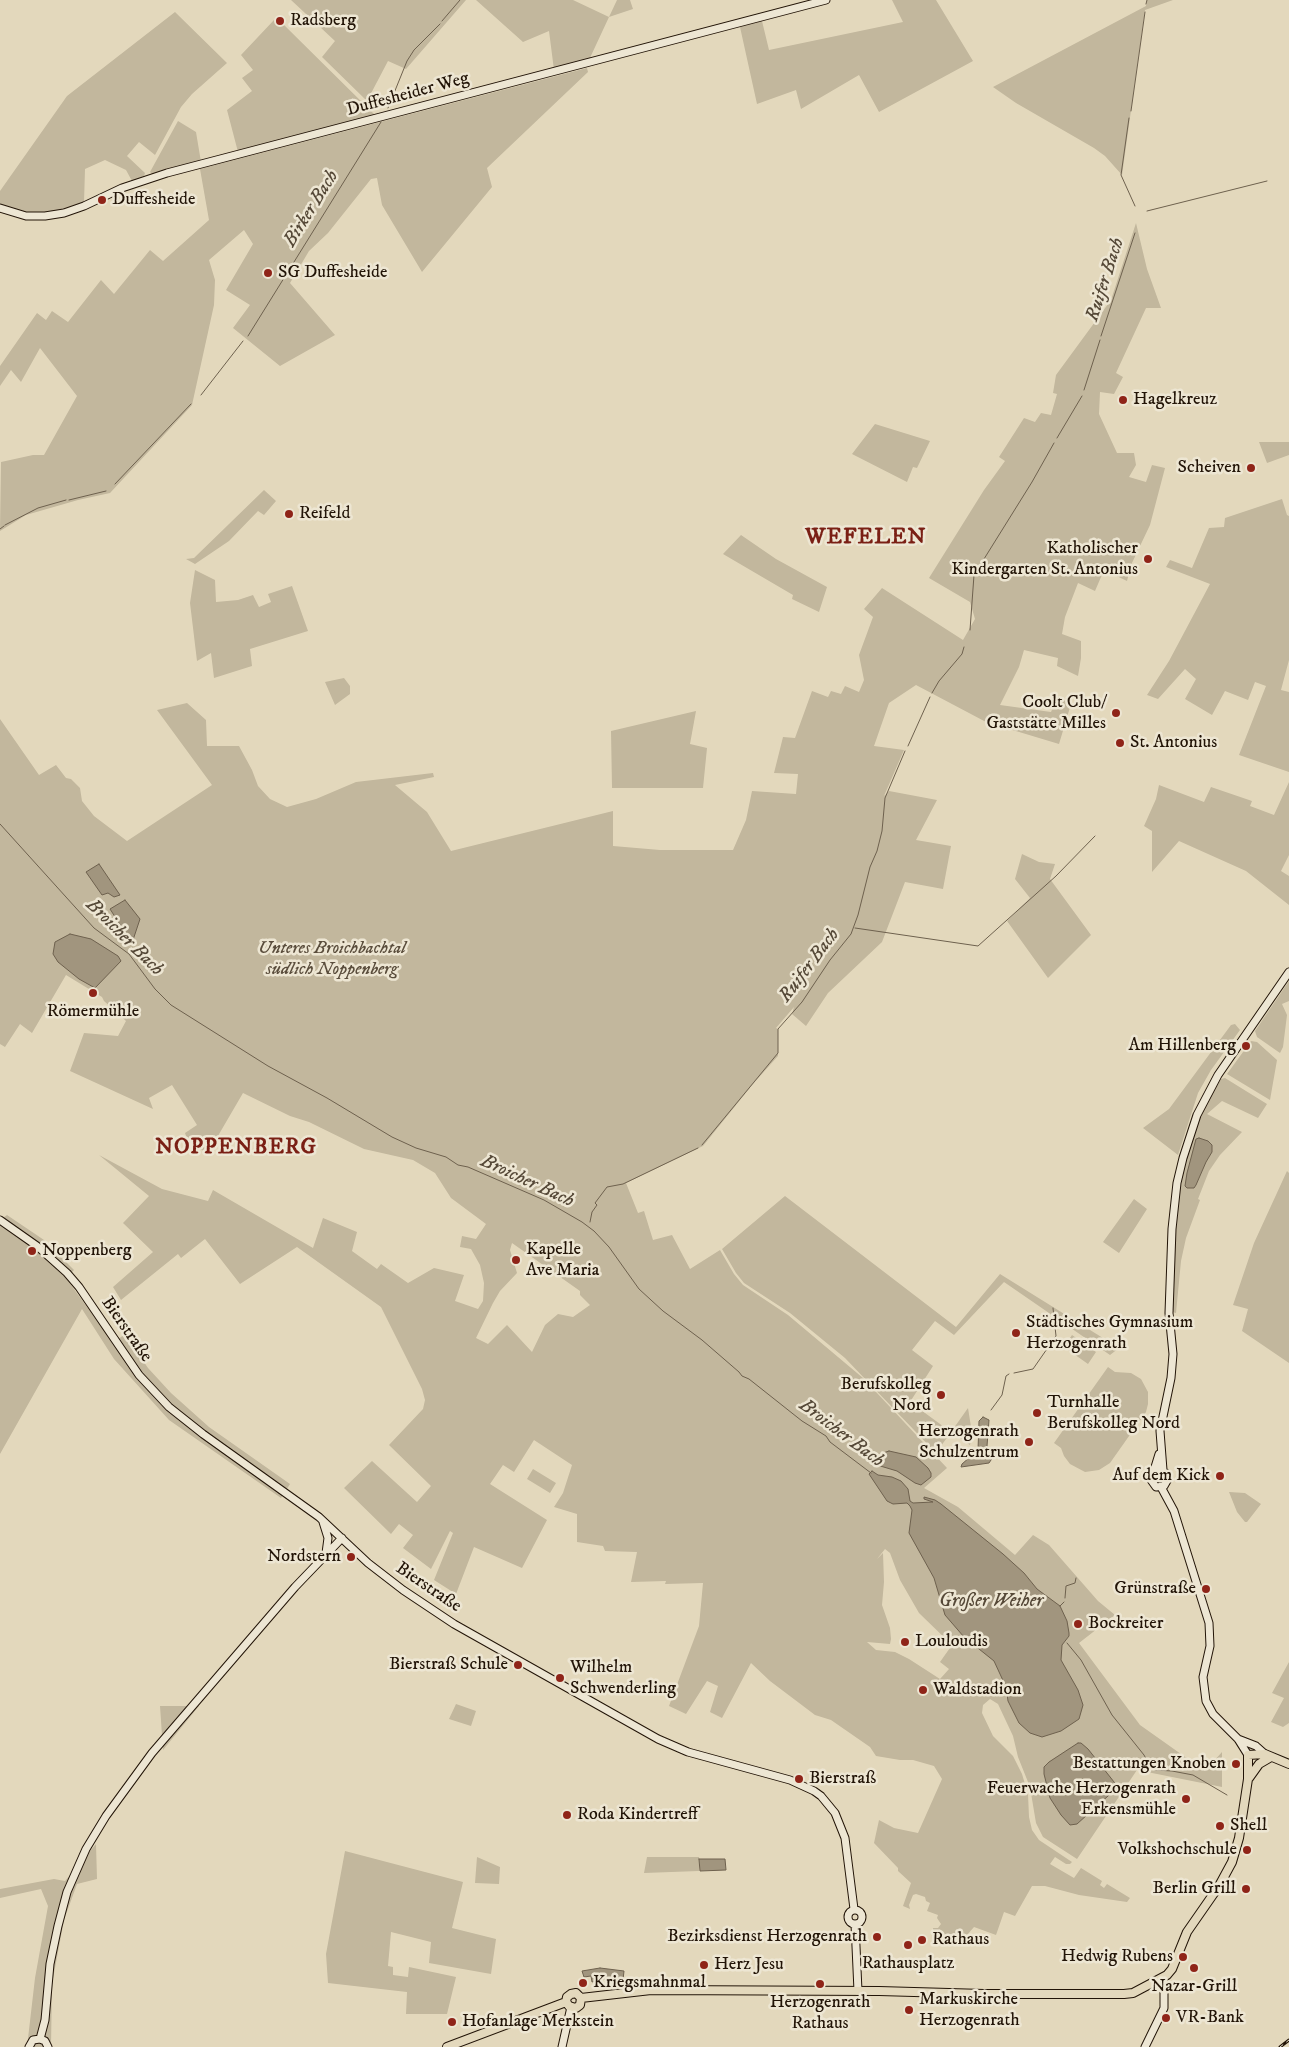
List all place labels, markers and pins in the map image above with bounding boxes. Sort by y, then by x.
place label: Radsberg [290,10,356,32]
marker: Radsberg [274,15,286,27]
place label: Duffesheide [112,189,196,211]
marker: Duffesheide [96,194,108,206]
place label: SG Duffesheide [278,262,387,284]
marker: SG Duffesheide [262,267,274,279]
place label: Hagelkreuz [1133,389,1217,411]
marker: Hagelkreuz [1117,394,1129,406]
place label: Scheiven [1178,457,1241,479]
marker: Scheiven [1245,462,1257,474]
place label: Reifeld [299,503,350,525]
marker: Reifeld [283,508,295,520]
place label: Katholischer Kindergarten St. Antonius [951,538,1138,580]
marker: Katholischer Kindergarten St. Antonius [1142,553,1154,565]
place label: Coolt Club/ Gaststätte Milles [986,692,1106,734]
marker: Coolt Club/ Gaststätte Milles [1110,707,1122,719]
place label: St. Antonius [1130,732,1217,754]
marker: St. Antonius [1114,737,1126,749]
marker: Römermühle [87,987,99,999]
place label: Römermühle [47,1001,139,1023]
place label: Am Hillenberg [1128,1035,1236,1057]
marker: Am Hillenberg [1240,1040,1252,1052]
place label: Kapelle Ave Maria [526,1239,599,1282]
place label: Noppenberg [42,1240,131,1262]
marker: Noppenberg [26,1245,38,1257]
marker: Kapelle Ave Maria [510,1254,522,1266]
place label: Städtisches Gymnasium Herzogenrath [1026,1312,1193,1355]
marker: Städtisches Gymnasium Herzogenrath [1010,1327,1022,1339]
place label: Berufskolleg Nord [841,1374,931,1416]
marker: Berufskolleg Nord [935,1389,947,1401]
place label: Turnhalle Berufskolleg Nord [1047,1392,1180,1435]
marker: Turnhalle Berufskolleg Nord [1031,1407,1043,1419]
place label: Herzogenrath Schulzentrum [918,1421,1019,1464]
marker: Herzogenrath Schulzentrum [1023,1436,1035,1448]
place label: Auf dem Kick [1112,1465,1210,1487]
marker: Auf dem Kick [1214,1470,1226,1482]
place label: Nordstern [267,1546,341,1568]
marker: Nordstern [345,1551,357,1563]
place label: Grünstraße [1114,1578,1196,1600]
marker: Grünstraße [1200,1583,1212,1595]
place label: Bockreiter [1088,1613,1163,1635]
marker: Bockreiter [1072,1618,1084,1630]
place label: Louloudis [915,1631,988,1653]
marker: Louloudis [899,1636,911,1648]
place label: Bierstraß Schule [389,1654,508,1676]
place label: Wilhelm Schwenderling [570,1657,676,1700]
marker: Bierstraß Schule [512,1659,524,1671]
marker: Wilhelm Schwenderling [554,1672,566,1684]
place label: Waldstadion [933,1679,1022,1701]
marker: Waldstadion [917,1684,929,1696]
place label: Bestattungen Knoben [1073,1753,1226,1775]
marker: Bestattungen Knoben [1230,1758,1242,1770]
place label: Bierstraß [809,1768,876,1790]
marker: Bierstraß [793,1773,805,1785]
place label: Feuerwache Herzogenrath Erkensmühle [987,1778,1176,1820]
marker: Feuerwache Herzogenrath Erkensmühle [1180,1793,1192,1805]
place label: Roda Kindertreff [577,1804,698,1826]
marker: Roda Kindertreff [561,1809,573,1821]
place label: Shell [1230,1815,1267,1837]
marker: Shell [1214,1820,1226,1832]
place label: Volkshochschule [1118,1839,1237,1861]
marker: Volkshochschule [1241,1844,1253,1856]
place label: Berlin Grill [1153,1878,1236,1900]
marker: Berlin Grill [1240,1883,1252,1895]
place label: Bezirksdienst Herzogenrath [667,1926,867,1948]
place label: Rathaus [932,1929,989,1951]
marker: Bezirksdienst Herzogenrath [871,1931,883,1943]
marker: Rathaus [916,1934,928,1946]
marker: Rathausplatz [902,1939,914,1951]
place label: Hedwig Rubens [1061,1946,1173,1968]
marker: Hedwig Rubens [1177,1951,1189,1963]
place label: Rathausplatz [862,1953,954,1975]
place label: Herz Jesu [714,1954,784,1976]
marker: Herz Jesu [698,1959,710,1971]
marker: Nazar-Grill [1188,1962,1200,1974]
place label: Kriegsmahnmal [593,1972,706,1994]
place label: Nazar-Grill [1151,1976,1237,1998]
marker: Kriegsmahnmal [577,1977,589,1989]
marker: Herzogenrath Rathaus [814,1978,826,1990]
place label: Markuskirche Herzogenrath [919,1989,1020,2032]
place label: Herzogenrath Rathaus [770,1992,870,2035]
marker: Markuskirche Herzogenrath [903,2004,915,2016]
place label: VR-Bank [1176,2007,1244,2029]
place label: Hofanlage Merkstein [462,2011,614,2033]
marker: VR-Bank [1160,2012,1172,2024]
marker: Hofanlage Merkstein [446,2016,458,2028]

